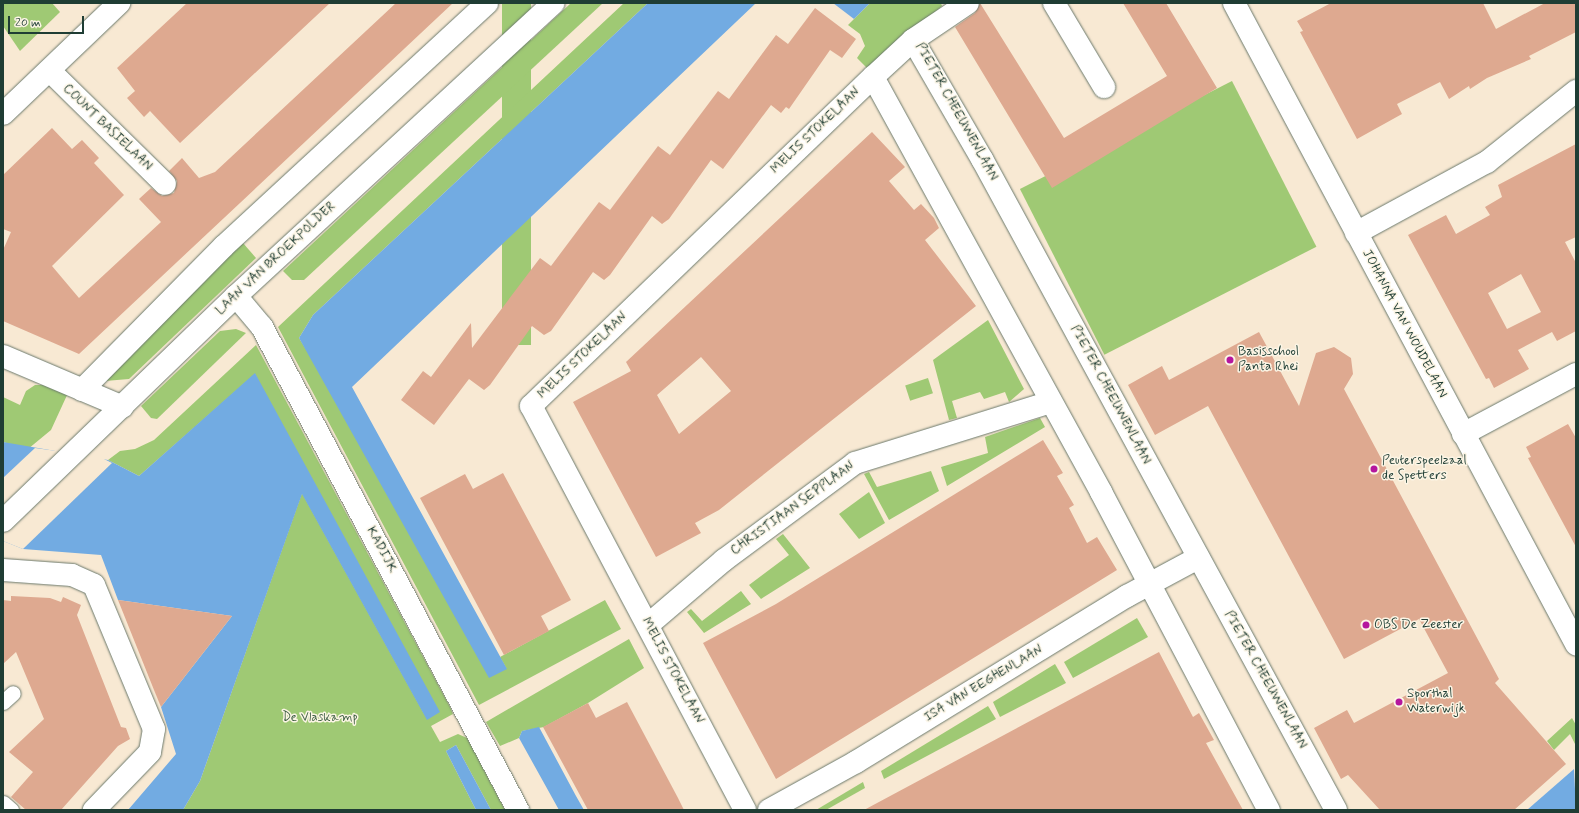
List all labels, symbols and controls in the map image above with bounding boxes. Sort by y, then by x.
scale bar [10,8,86,34]
text: 20 m [15,15,41,31]
street label: PIETER CHEEUWENLAAN [912,40,1000,184]
street label: COUNT BASIELAAN [59,81,155,175]
street label: MELIS STOKELAAN [768,84,864,178]
street label: LAAN VAN BROEKPOLDER [214,201,338,317]
street label: JOHANNA VAN WOUDELAAN [1358,247,1450,401]
street label: MELIS STOKELAAN [535,309,631,403]
street label: PIETER CHEEUWENLAAN [1067,323,1153,467]
place label: Basisschool Panta Rhei [1238,345,1299,376]
marker: Basisschool Panta Rhei [1225,355,1235,365]
place label: Peuterspeelzaal de Spetters [1382,454,1467,485]
street label: CHRISTIAAN SEPPLAAN [728,459,858,559]
marker: Peuterspeelzaal de Spetters [1369,464,1379,474]
street label: KADIJK [362,524,400,576]
street label: PIETER CHEEUWENLAAN [1221,608,1309,752]
street label: MELIS STOKELAAN [637,615,707,727]
place label: OBS De Zeester [1374,617,1462,633]
marker: OBS De Zeester [1361,620,1371,630]
street label: ISA VAN EEGHENLAAN [921,642,1047,726]
place label: Sporthal Waterwijk [1407,687,1465,718]
marker: Sporthal Waterwijk [1394,697,1404,707]
park label: De Vlaskamp [284,710,356,726]

